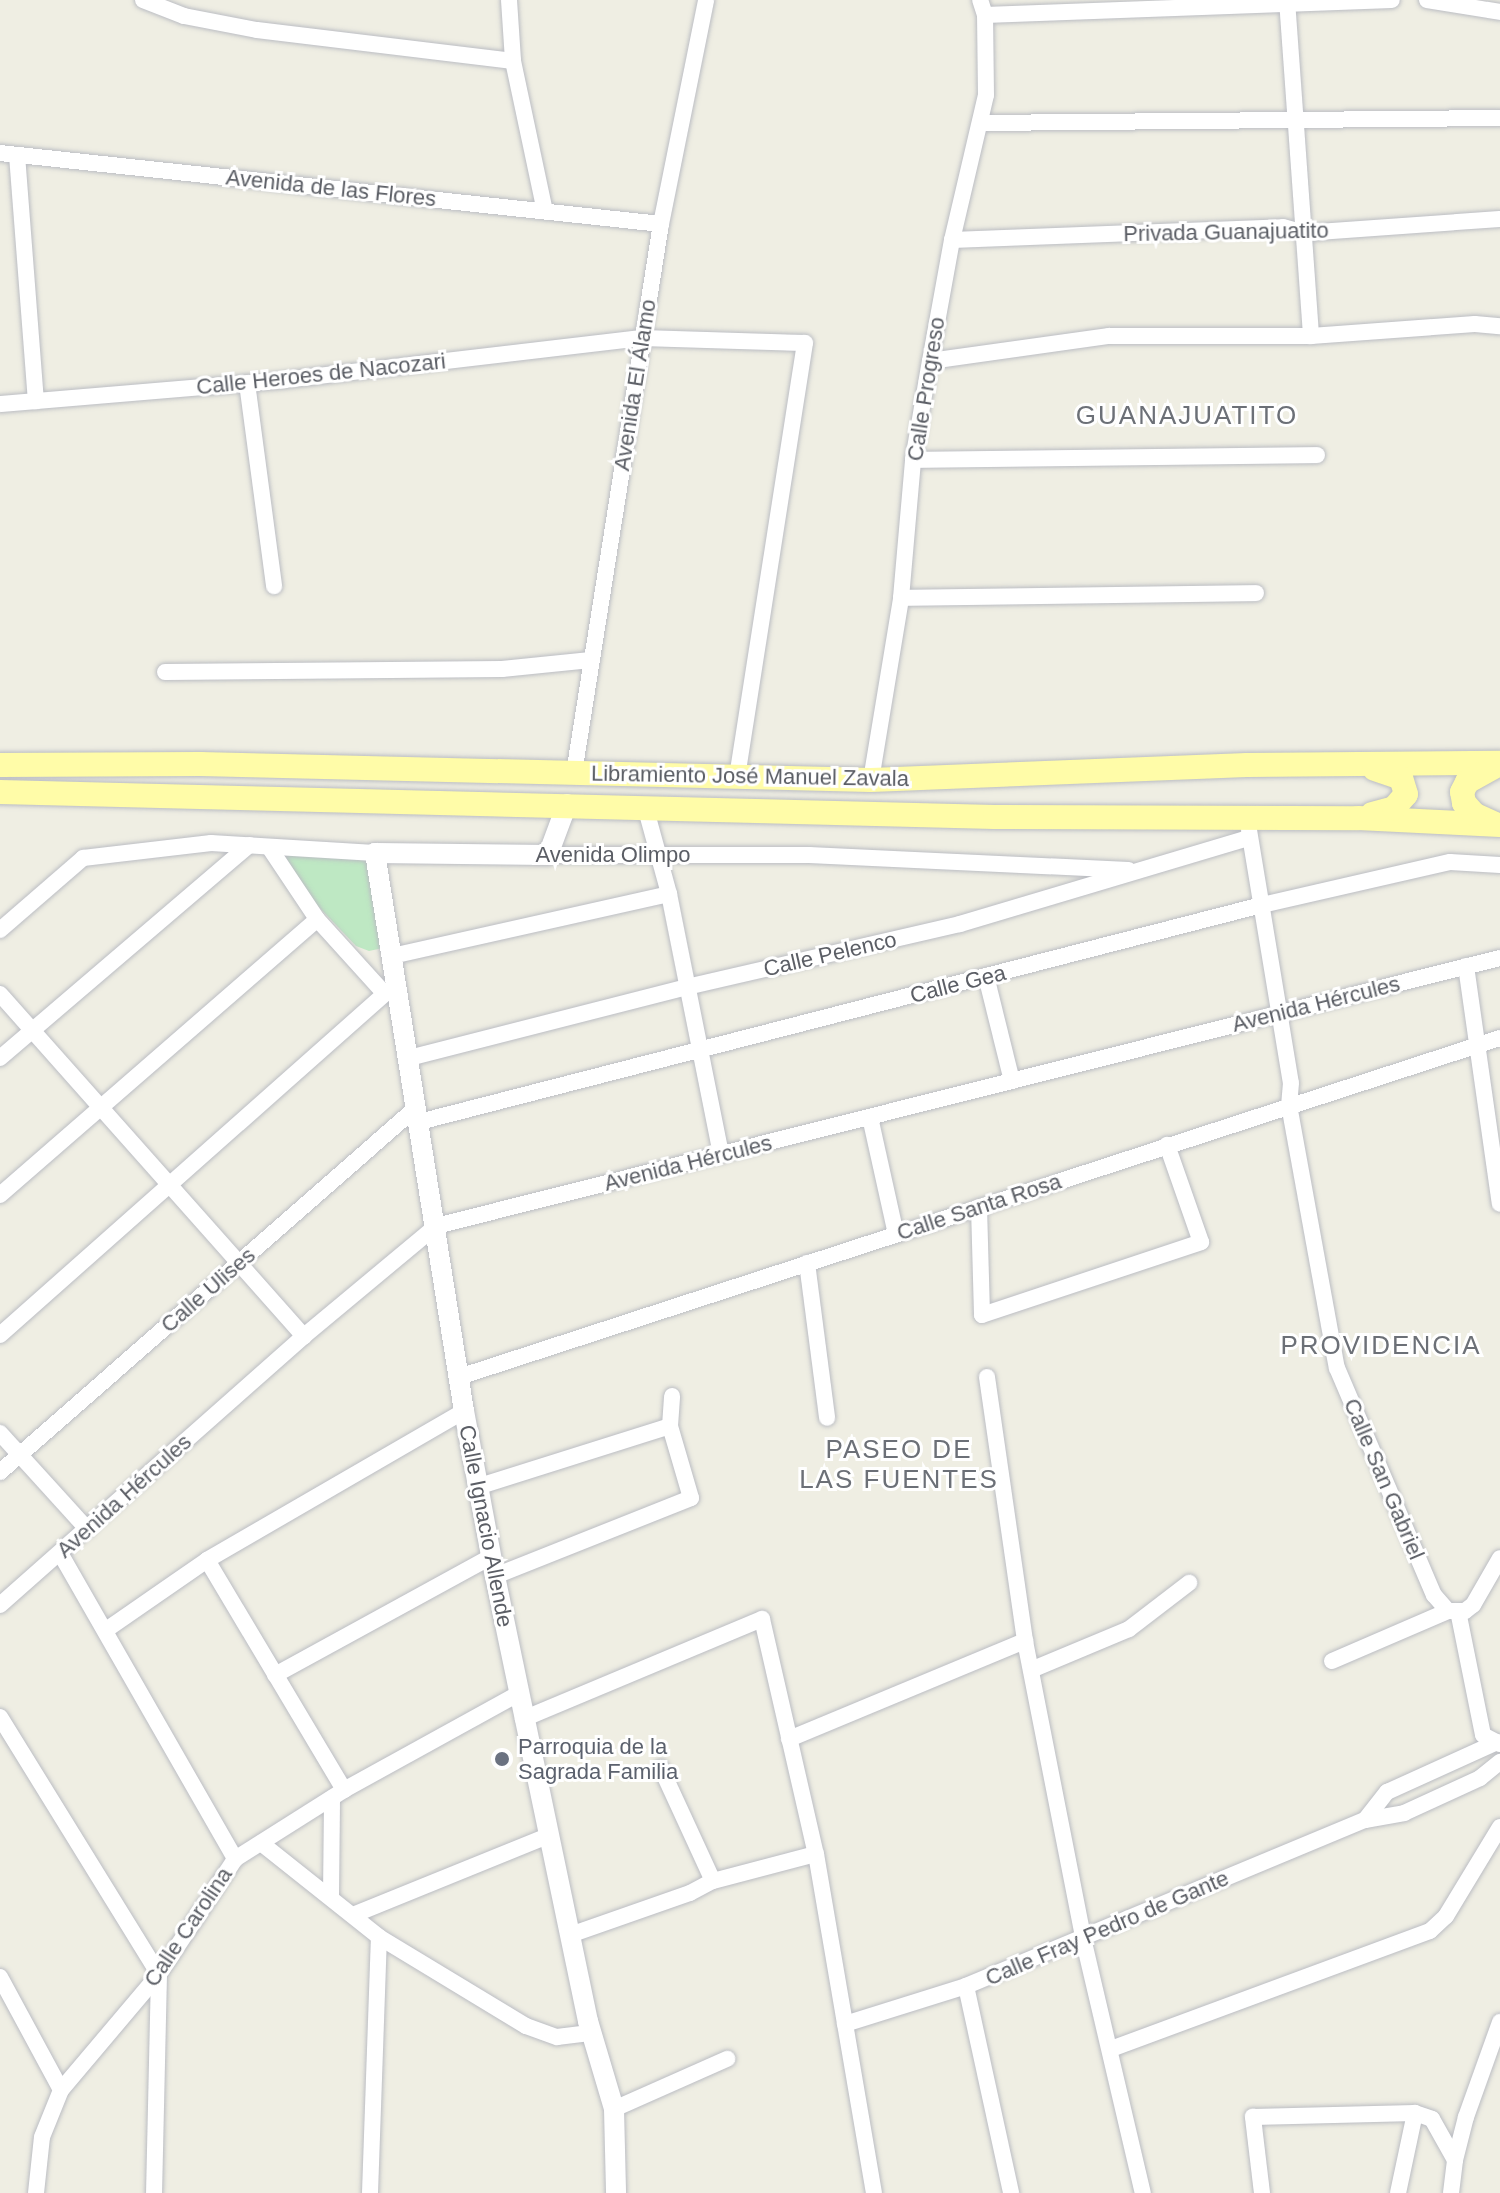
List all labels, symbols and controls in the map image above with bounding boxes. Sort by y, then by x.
street label: Avenida de las Flores [225,164,437,212]
street label: Privada Guanajuatito [1123,217,1329,247]
street label: Avenida El Álamo [608,297,662,473]
street label: Calle Progreso [902,315,950,463]
street label: Calle Heroes de Nacozari [195,348,447,400]
district label: GUANAJUATITO [1076,400,1298,432]
street label: Libramiento José Manuel Zavala [591,760,909,792]
street label: Avenida Olimpo [536,842,690,868]
street label: Calle Pelenco [761,926,899,982]
street label: Calle Gea [907,959,1009,1009]
street label: Avenida Hércules [1229,970,1403,1038]
street label: Avenida Hércules [601,1129,775,1197]
street label: Calle Santa Rosa [894,1168,1064,1246]
street label: Calle Ulises [156,1242,260,1338]
district label: PROVIDENCIA [1280,1330,1482,1362]
street label: Calle San Gabriel [1338,1394,1430,1564]
street label: Calle Ignacio Allende [453,1422,519,1630]
street label: Avenida Hércules [51,1429,197,1563]
district label: PASEO DE LAS FUENTES [799,1434,999,1496]
place label: Parroquia de la Sagrada Familia [518,1733,678,1784]
marker: Parroquia de la Sagrada Familia [493,1750,511,1768]
street label: Calle Carolina [138,1862,238,1992]
street label: Calle Fray Pedro de Gante [981,1865,1233,1991]

